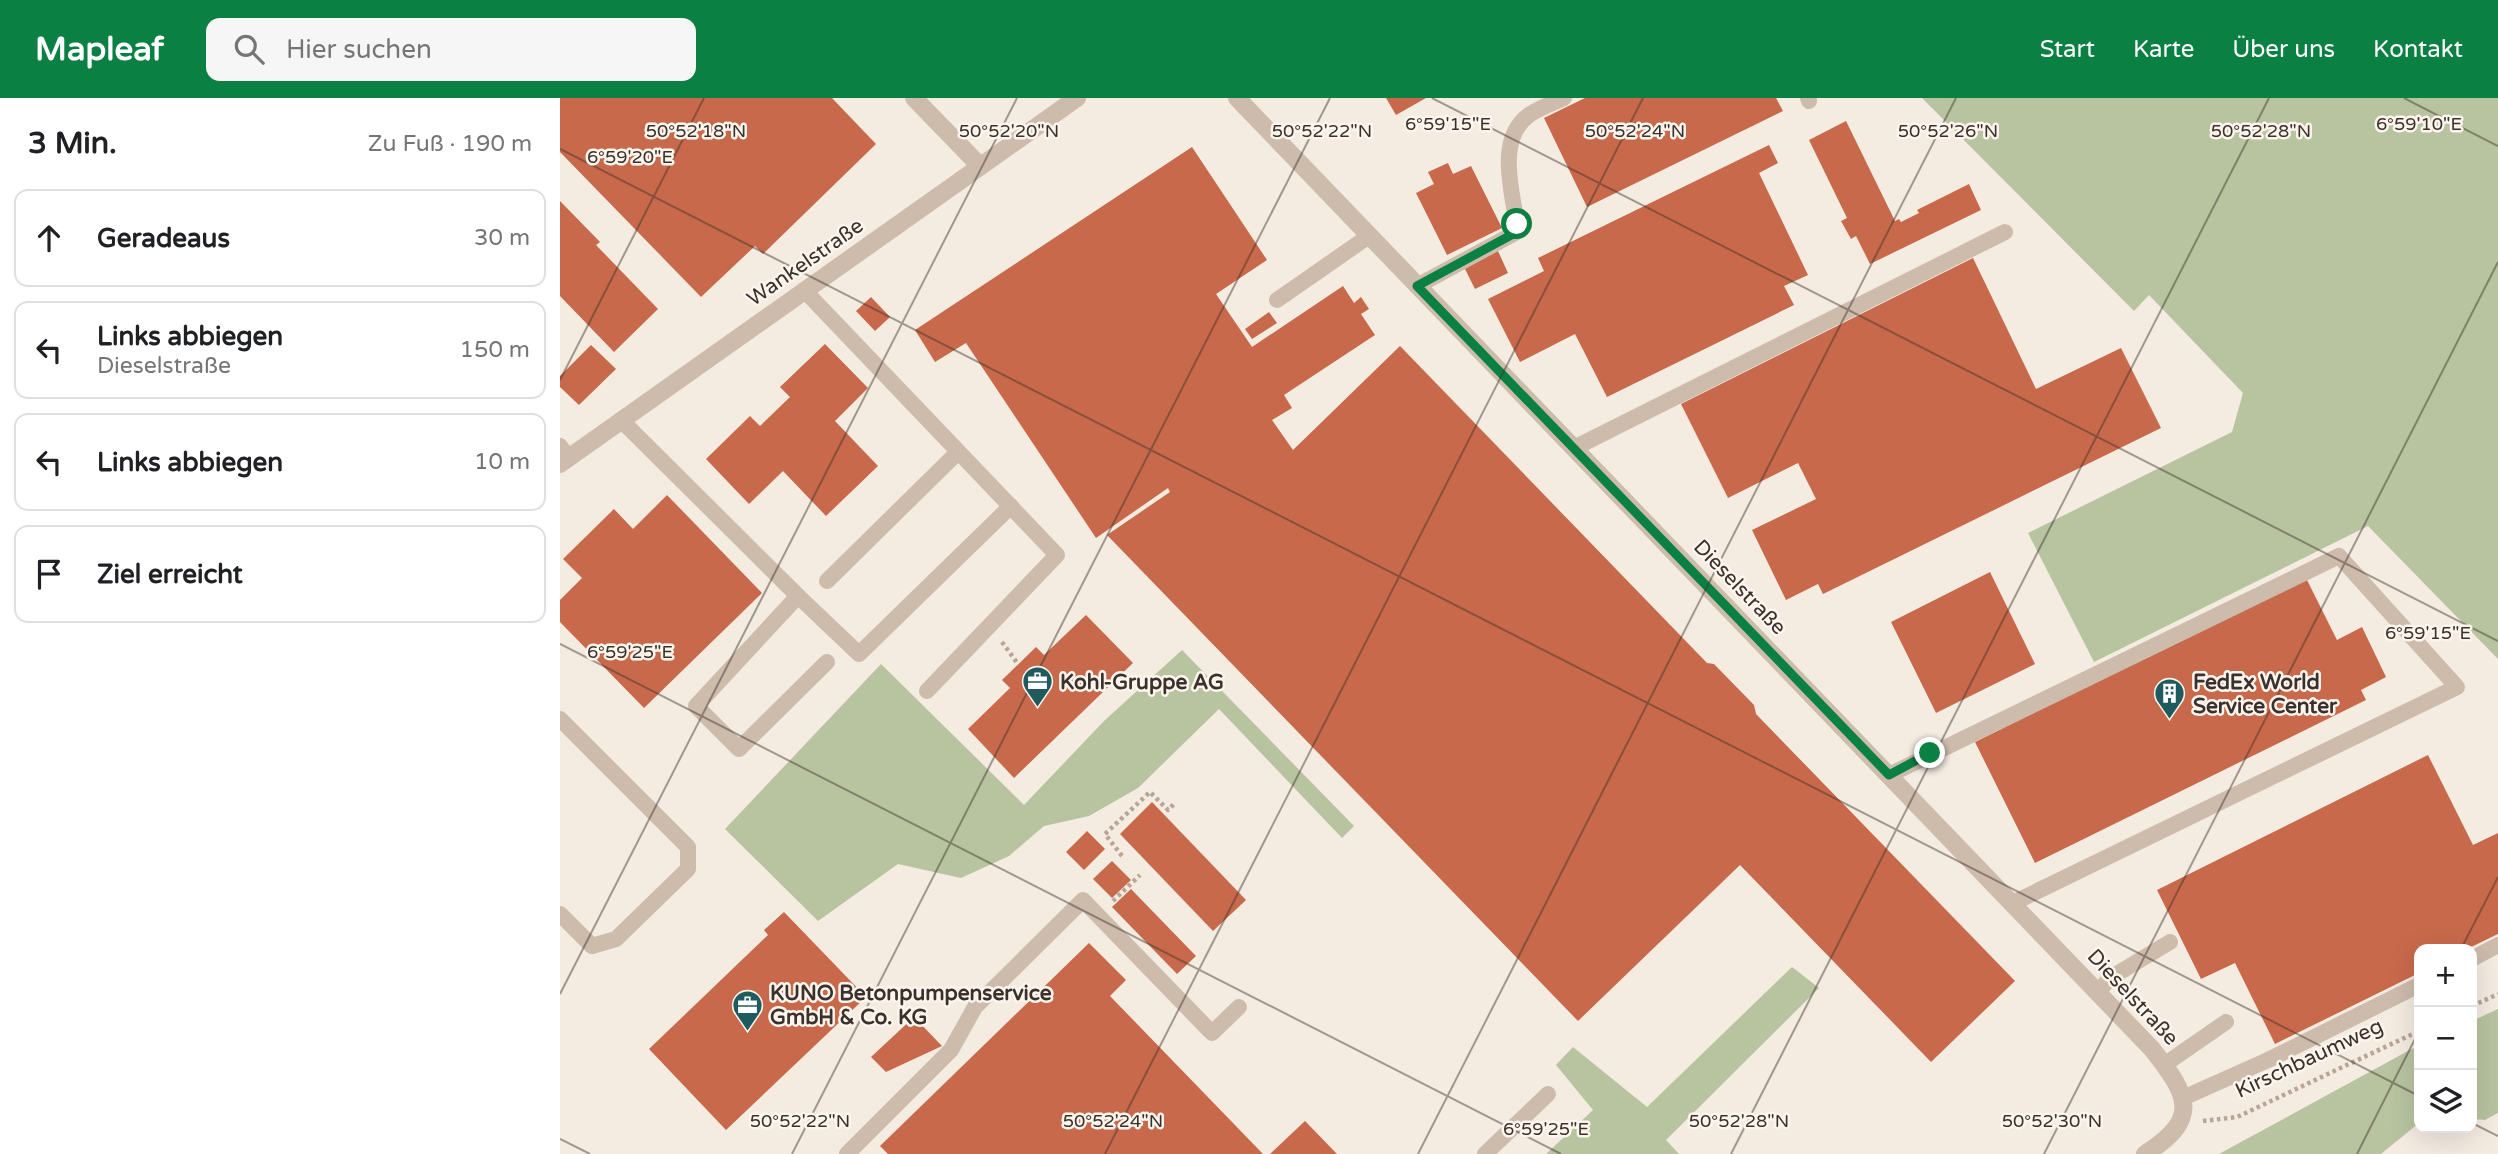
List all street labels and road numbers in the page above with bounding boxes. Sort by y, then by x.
street label: Wankelstraße [742,213,868,312]
street label: Dieselstraße [1688,535,1791,640]
street label: Dieselstraße [2082,944,2184,1051]
street label: Kirschbaumweg [2231,1013,2387,1104]

